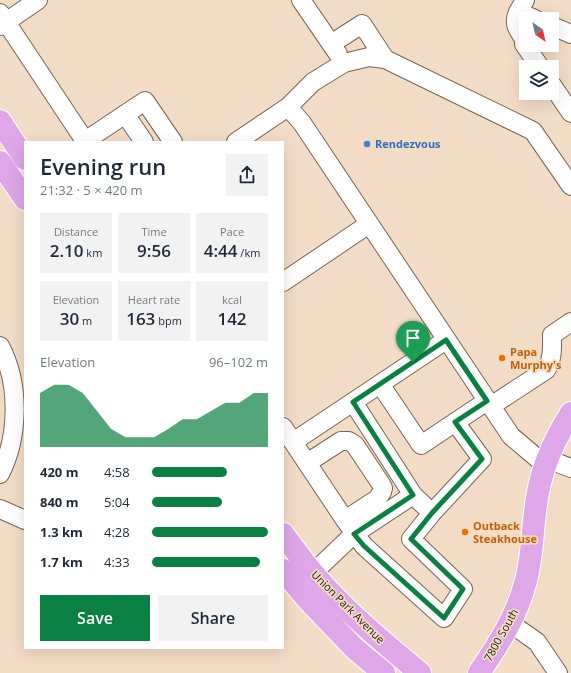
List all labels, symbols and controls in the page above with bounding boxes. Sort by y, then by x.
north arrow [519,12,559,52]
map controls [519,12,559,100]
button: layers [519,60,559,100]
place label: Rendezvous [375,136,441,151]
marker: Rendezvous [362,139,372,149]
text: Evening run [40,151,166,181]
button: share [226,154,268,196]
text: 21:32 · 5 × 420 m [40,181,143,199]
text: Distance [54,224,98,239]
text: Time [141,224,167,239]
text: Pace [220,224,244,239]
text: 2.10 [50,239,84,262]
text: 9:56 [137,239,171,262]
text: 4:44 [204,239,237,262]
text: km [84,245,102,260]
text: /km [237,245,260,260]
text: Elevation [53,292,99,307]
text: Heart rate [128,292,180,307]
text: kcal [222,292,242,307]
text: 30 [60,307,79,330]
text: 163 [126,307,155,330]
text: 142 [217,307,247,330]
text: m [79,313,92,328]
text: bpm [155,313,182,328]
pin [396,321,430,362]
icon: arrive [402,327,424,349]
place label: Papa Murphy's [510,344,562,372]
text: Elevation [40,353,95,371]
text: 96–102 m [209,353,268,371]
marker: Papa Murphy's [497,353,507,363]
text: 420 m [40,463,78,481]
text: 4:58 [104,463,130,481]
text: 840 m [40,493,78,511]
text: 5:04 [104,493,130,511]
place label: Outback Steakhouse [473,518,538,546]
text: 1.3 km [40,523,83,541]
text: 4:28 [104,523,130,541]
marker: Outback Steakhouse [460,527,470,537]
text: 1.7 km [40,553,83,571]
text: 4:33 [104,553,130,571]
street label: Union Park Avenue [308,567,388,647]
button: Save [40,595,150,641]
button: Share [158,595,268,641]
street label: 7800 South [480,606,521,664]

